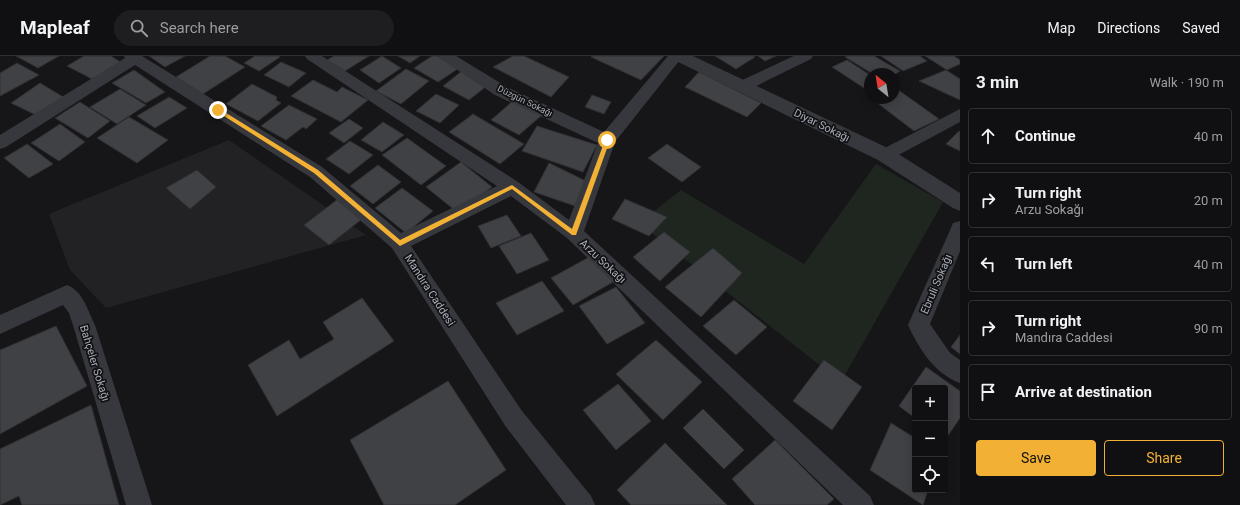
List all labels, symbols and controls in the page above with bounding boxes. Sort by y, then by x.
search box [114,10,394,46]
text: Mapleaf [20,16,90,39]
icon: search [128,17,150,39]
text: Search here [160,19,239,37]
text: Map [1048,20,1075,36]
text: Directions [1097,20,1160,36]
text: Saved [1182,20,1220,36]
north arrow [864,68,900,104]
text: 3 min [976,72,1019,92]
text: Walk · 190 m [1149,75,1224,90]
street label: Düzgün Sokağı [496,83,554,119]
route end [209,101,227,119]
street label: Diyar Sokağı [792,106,852,145]
icon: ahead [977,125,999,147]
text: Continue [1015,127,1076,145]
text: 40 m [1194,129,1223,144]
route start [598,131,616,149]
text: Turn right [1015,184,1081,202]
icon: right [977,189,999,211]
text: 20 m [1194,193,1223,208]
text: Arzu Sokağı [1015,202,1084,217]
street label: Arzu Sokağı [577,237,628,286]
street label: Mandıra Caddesi [402,252,458,328]
street label: Ebruli Sokağı [918,252,955,316]
icon: left [977,253,999,275]
text: Turn left [1015,255,1072,273]
text: 40 m [1194,257,1223,272]
text: Turn right [1015,312,1081,330]
icon: right [977,317,999,339]
text: 90 m [1194,321,1223,336]
street label: Bahçeler Sokağı [77,324,112,403]
text: Mandıra Caddesi [1015,330,1113,345]
icon: arrive [977,381,999,403]
text: Arrive at destination [1015,383,1152,401]
map controls [912,385,948,493]
button: + [912,385,948,421]
button: − [912,421,948,457]
button: Save [976,440,1096,476]
button: Share [1104,440,1224,476]
button: locate [912,457,948,493]

